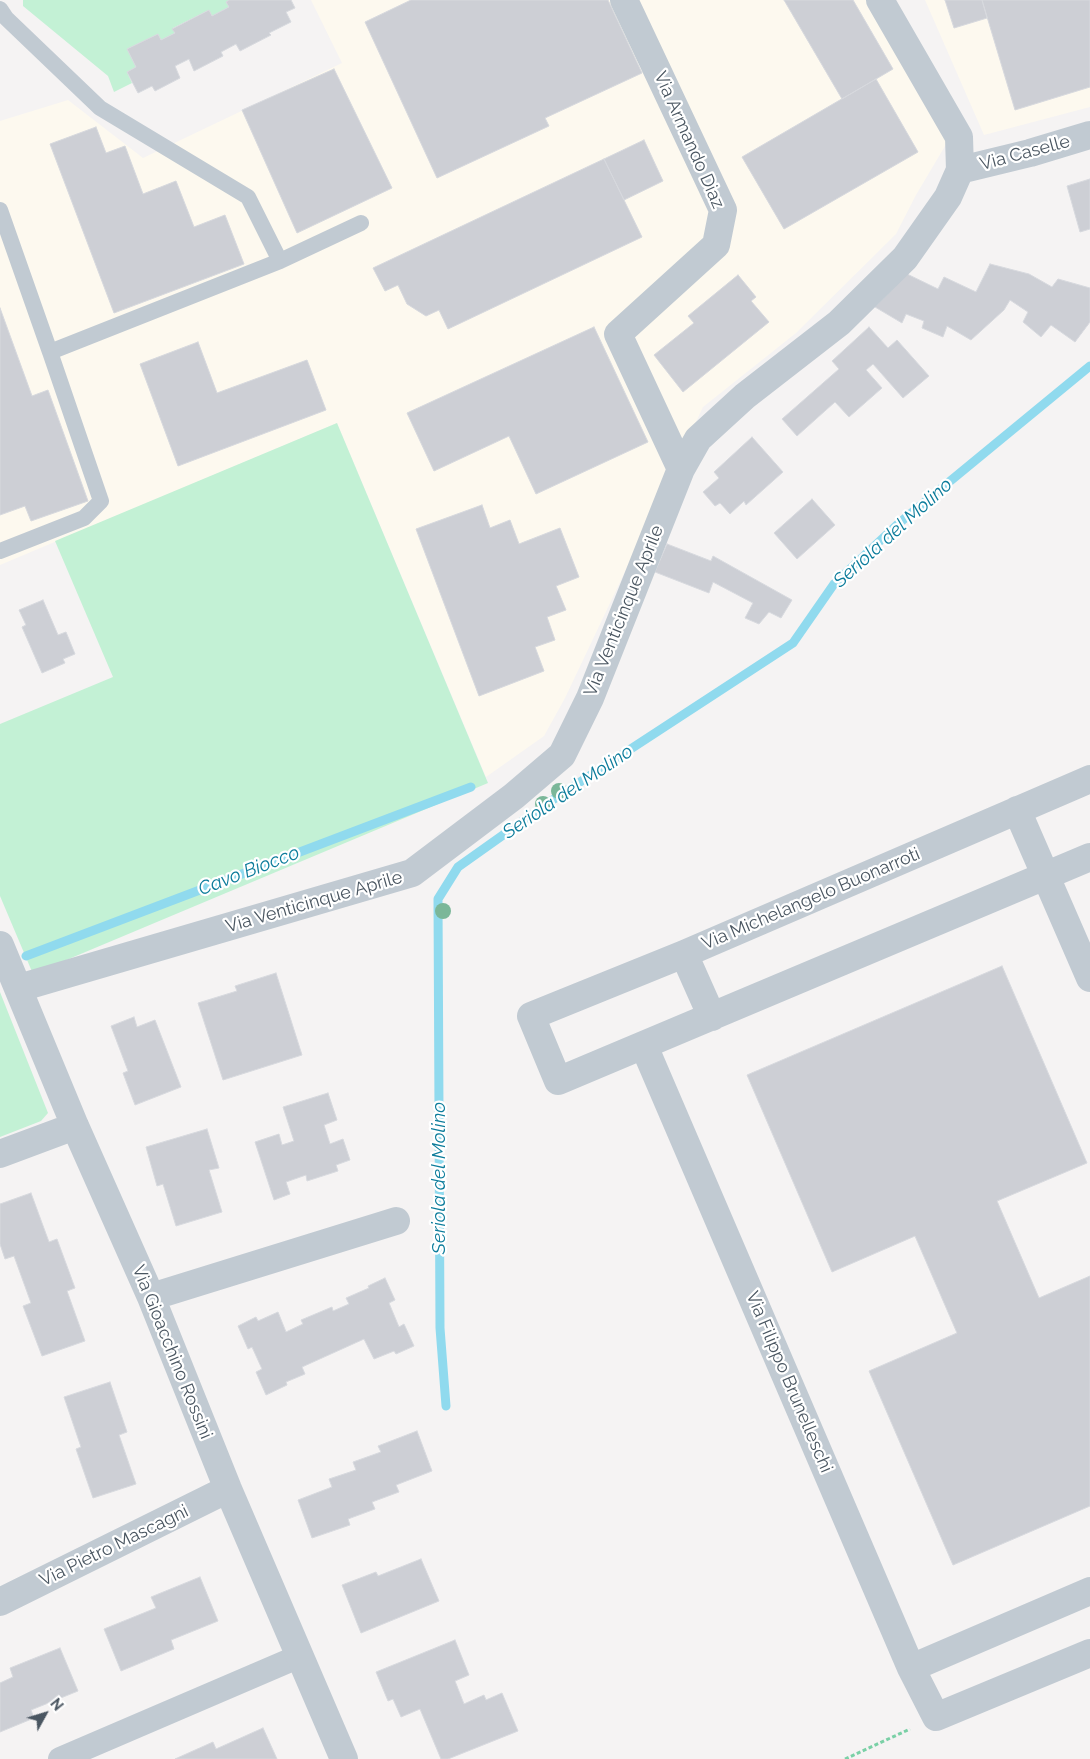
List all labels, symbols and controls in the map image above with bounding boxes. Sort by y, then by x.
street label: Via Armando Diaz [649,68,729,212]
street label: Via Caselle [978,131,1072,175]
water label: Seriola del Molino [829,474,957,592]
street label: Via Venticinque Aprile [580,522,668,700]
water label: Seriola del Molino [498,740,638,844]
water label: Cavo Biocco [195,841,303,901]
street label: Via Michelangelo Buonarroti [699,843,923,955]
street label: Via Venticinque Aprile [223,866,405,938]
water label: Seriola del Molino [428,1102,450,1254]
street label: Via Gioacchino Rossini [127,1262,217,1442]
street label: Via Filippo Brunelleschi [741,1288,837,1476]
street label: Via Pietro Mascagni [36,1501,192,1591]
north arrow [20,1689,70,1739]
text: N [47,1695,66,1714]

